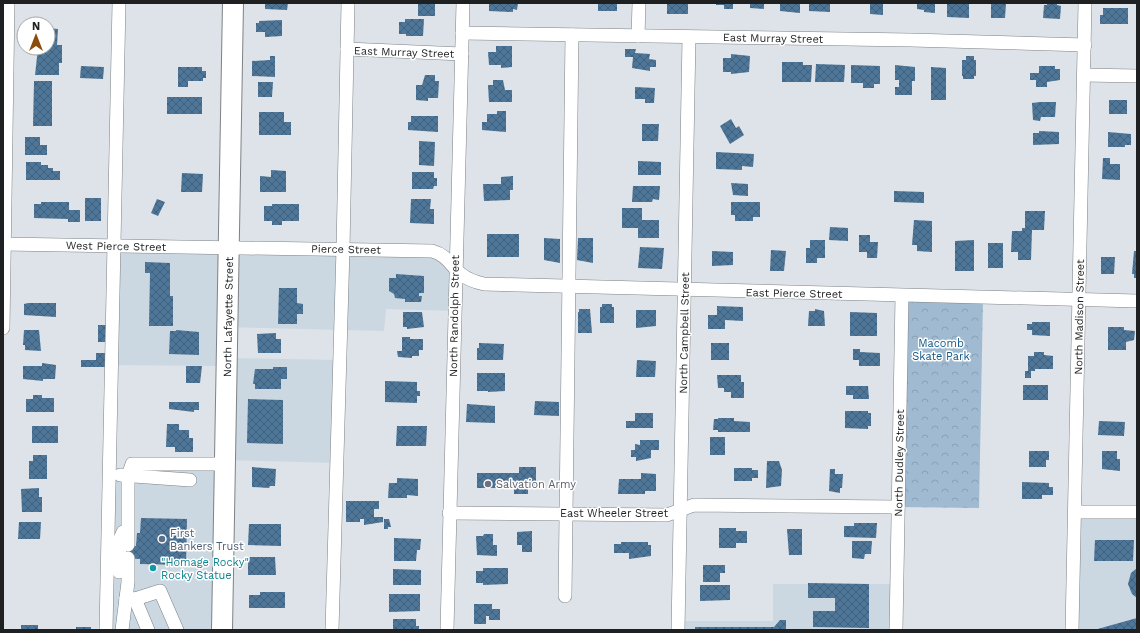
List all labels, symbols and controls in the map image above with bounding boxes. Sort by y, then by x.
north arrow [16,16,56,56]
text: N [32,20,40,33]
street label: East Murray Street [723,31,824,46]
street label: East Murray Street [354,44,455,61]
street label: West Pierce Street [66,239,167,254]
street label: Pierce Street [311,242,381,257]
street label: North Randolph Street [447,255,462,377]
street label: North Lafayette Street [221,256,236,377]
street label: North Madison Street [1072,259,1087,375]
street label: North Campbell Street [677,272,692,394]
street label: East Pierce Street [745,286,843,301]
park label: Macomb Skate Park [912,337,970,363]
street label: North Dudley Street [892,409,907,517]
place label: Salvation Army [496,478,576,491]
marker: Salvation Army [483,479,493,489]
street label: East Wheeler Street [560,507,668,520]
place label: First Bankers Trust [170,527,244,553]
marker: First Bankers Trust [157,534,167,544]
place label: "Homage Rocky" Rocky Statue [161,556,249,582]
marker: "Homage Rocky" Rocky Statue [148,563,158,573]

